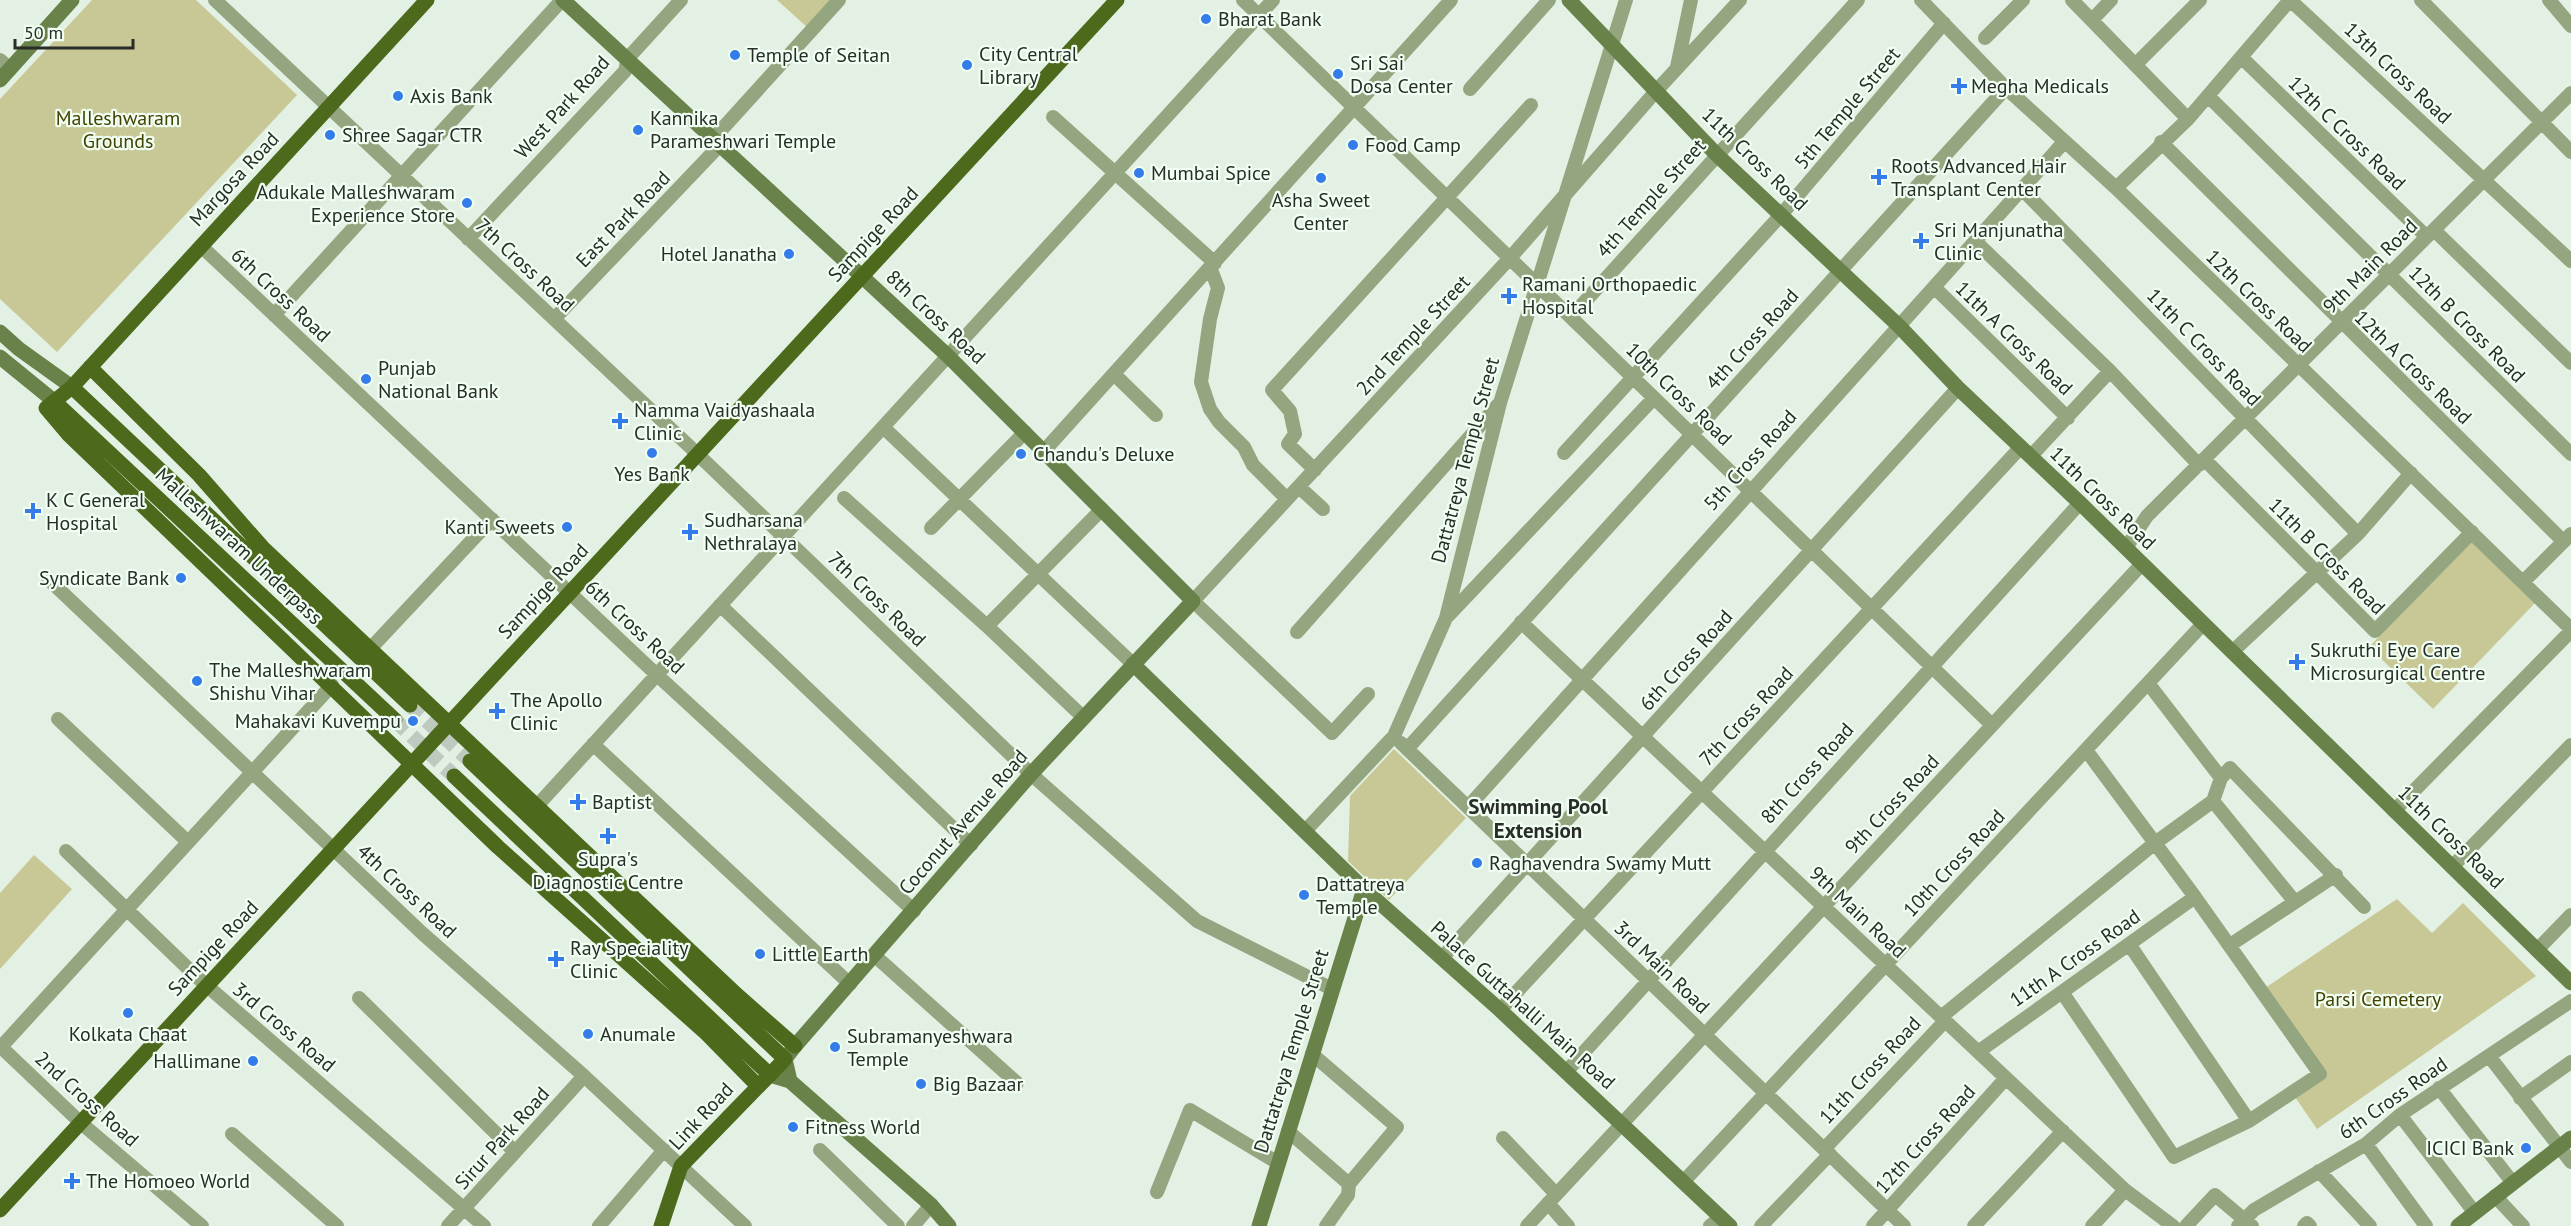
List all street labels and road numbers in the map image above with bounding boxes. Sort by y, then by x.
street label: 13th Cross Road [2339,16,2457,130]
street label: 5th Temple Street [1788,41,1906,174]
street label: West Park Road [509,50,615,164]
street label: 12th C Cross Road [2283,70,2411,196]
street label: 11th Cross Road [1696,102,1814,216]
street label: Margosa Road [184,126,284,232]
street label: 4th Temple Street [1591,133,1711,263]
street label: East Park Road [570,165,676,273]
street label: Sampige Road [822,181,924,287]
street label: 7th Cross Road [470,212,580,318]
street label: 9th Main Road [2317,213,2423,319]
street label: 6th Cross Road [226,242,336,348]
street label: 12th Cross Road [2200,244,2318,358]
street label: 12th B Cross Road [2403,260,2531,388]
street label: 8th Cross Road [881,264,991,370]
street label: 2nd Temple Street [1350,269,1476,401]
street label: 11th A Cross Road [1950,275,2078,401]
street label: 4th Cross Road [1700,283,1804,395]
street label: 11th C Cross Road [2141,283,2267,411]
street label: 12th A Cross Road [2349,304,2477,430]
street label: 10th Cross Road [1620,337,1738,451]
street label: Dattatreya Temple Street [1425,354,1505,566]
street label: 5th Cross Road [1698,404,1802,516]
street label: 11th Cross Road [2044,441,2162,555]
street label: Malleshwaram Underpass [150,462,328,630]
street label: 11th B Cross Road [2263,492,2391,620]
street label: Sampige Road [492,538,594,644]
street label: 7th Cross Road [822,546,932,652]
street label: 6th Cross Road [580,574,690,680]
street label: 6th Cross Road [1634,604,1738,716]
street label: 7th Cross Road [1693,661,1799,771]
street label: 8th Cross Road [1755,717,1859,829]
street label: Coconut Avenue Road [893,744,1033,900]
street label: 9th Cross Road [1839,749,1945,859]
street label: 11th Cross Road [2392,780,2510,894]
street label: 10th Cross Road [1897,804,2011,922]
street label: 4th Cross Road [352,838,462,944]
street label: 9th Main Road [1804,860,1912,964]
street label: Sampige Road [162,895,264,1001]
street label: 11th A Cross Road [2005,903,2145,1013]
street label: Palace Guttahalli Main Road [1425,915,1621,1095]
street label: 3rd Main Road [1609,915,1715,1019]
street label: Dattatreya Temple Street [1248,946,1334,1156]
street label: 3rd Cross Road [227,976,341,1078]
street label: 11th Cross Road [1813,1011,1927,1129]
street label: 2nd Cross Road [30,1045,144,1153]
street label: 6th Cross Road [2333,1051,2453,1145]
street label: Link Road [663,1077,739,1155]
street label: 12th Cross Road [1869,1079,1981,1199]
street label: Sirur Park Road [449,1081,555,1195]

